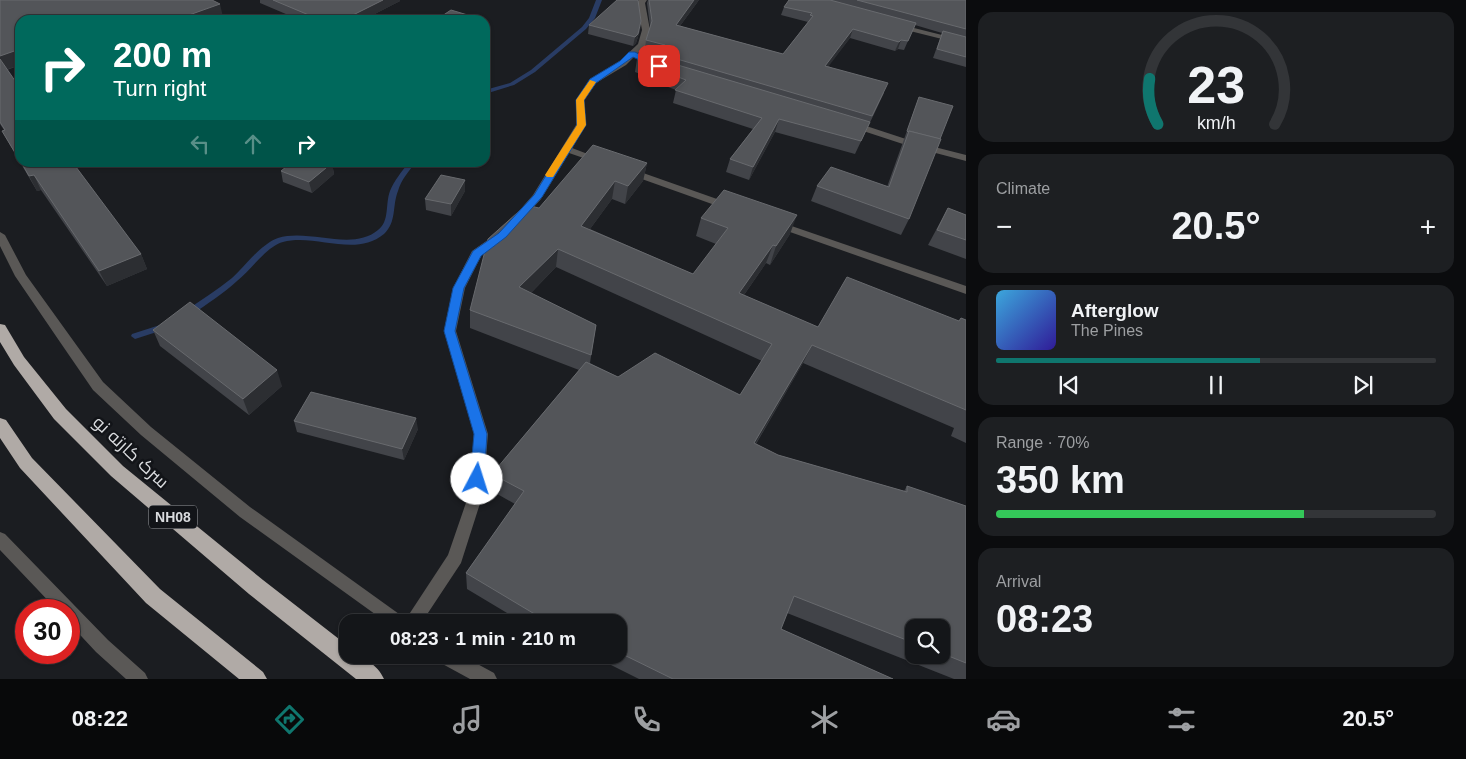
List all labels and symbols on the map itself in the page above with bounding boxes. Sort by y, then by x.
pin [638,45,680,87]
street label: سرک کارته نو [88,412,173,493]
position arrow [450,452,502,504]
road number: NH08 [149,506,197,528]
speed limit sign: 30 [15,599,80,664]

